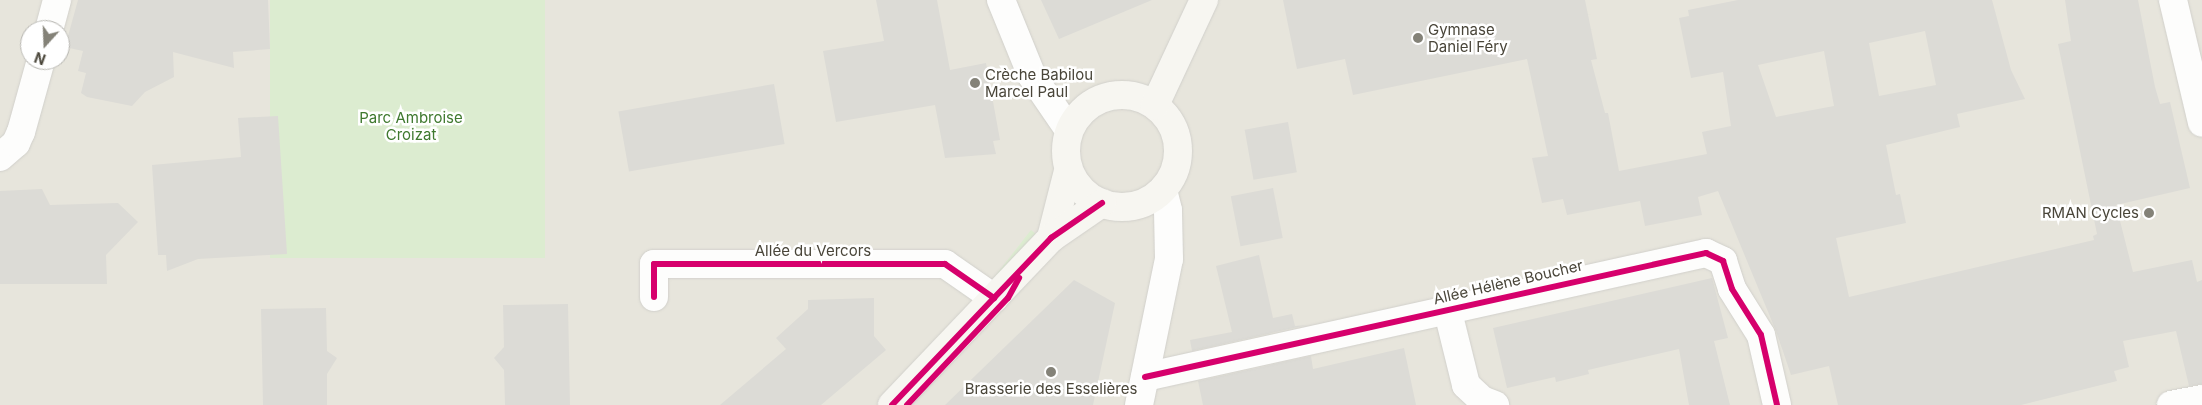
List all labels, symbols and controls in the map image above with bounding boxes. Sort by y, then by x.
north arrow [20,20,70,70]
place label: Gymnase Daniel Féry [1428,20,1508,55]
marker: Gymnase Daniel Féry [1412,32,1424,44]
text: N [32,49,48,68]
place label: Crèche Babilou Marcel Paul [985,65,1093,100]
marker: Crèche Babilou Marcel Paul [969,77,981,89]
park label: Parc Ambroise Croizat [359,108,463,143]
place label: RMAN Cycles [2042,204,2139,222]
marker: RMAN Cycles [2143,207,2155,219]
street label: Allée du Vercors [755,242,871,260]
street label: Allée Hélène Boucher [1431,256,1585,308]
marker: Brasserie des Esselières [1045,366,1057,378]
place label: Brasserie des Esselières [965,380,1137,398]

